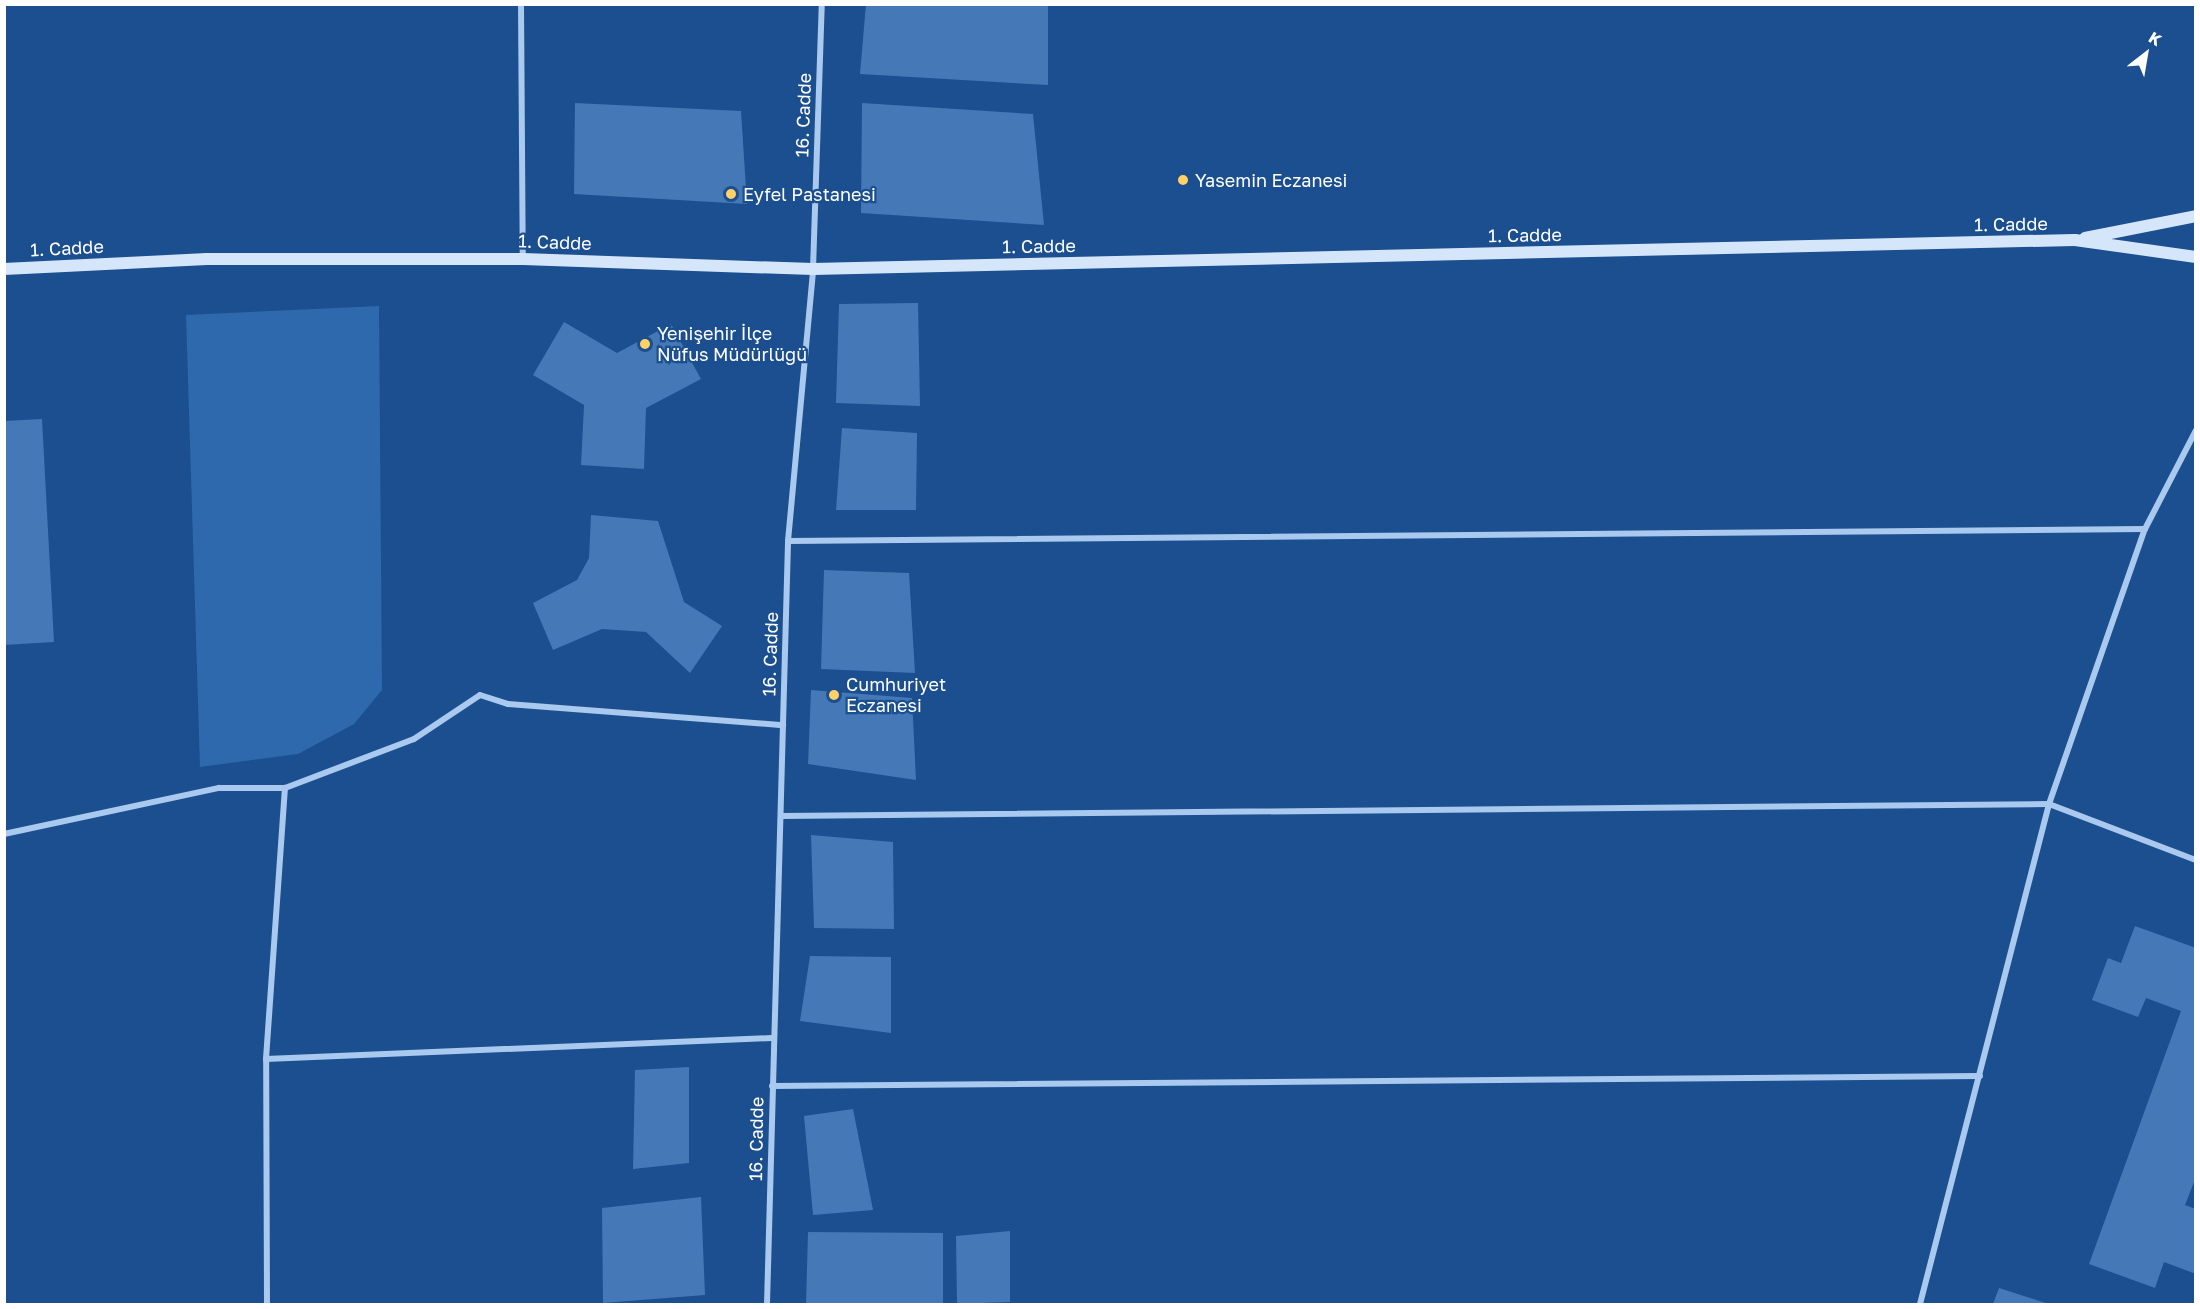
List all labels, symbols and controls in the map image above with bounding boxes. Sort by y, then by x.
north arrow [2116,24,2176,84]
text: K [2145,27,2165,50]
street label: 16. Cadde [791,72,815,158]
place label: Yasemin Eczanesi [1195,169,1347,191]
marker: Yasemin Eczanesi [1176,173,1190,187]
place label: Eyfel Pastanesi [743,183,876,205]
marker: Eyfel Pastanesi [724,187,738,201]
street label: 1. Cadde [1974,213,2048,235]
street label: 1. Cadde [1488,224,1562,246]
street label: 1. Cadde [518,230,592,254]
street label: 1. Cadde [30,235,104,261]
street label: 1. Cadde [1002,235,1076,257]
place label: Yenişehir İlçe Nüfus Müdürlüğü [657,323,807,366]
marker: Yenişehir İlçe Nüfus Müdürlüğü [638,337,652,351]
street label: 16. Cadde [758,611,782,697]
place label: Cumhuriyet Eczanesi [846,674,946,716]
marker: Cumhuriyet Eczanesi [827,688,841,702]
street label: 16. Cadde [744,1097,768,1181]

